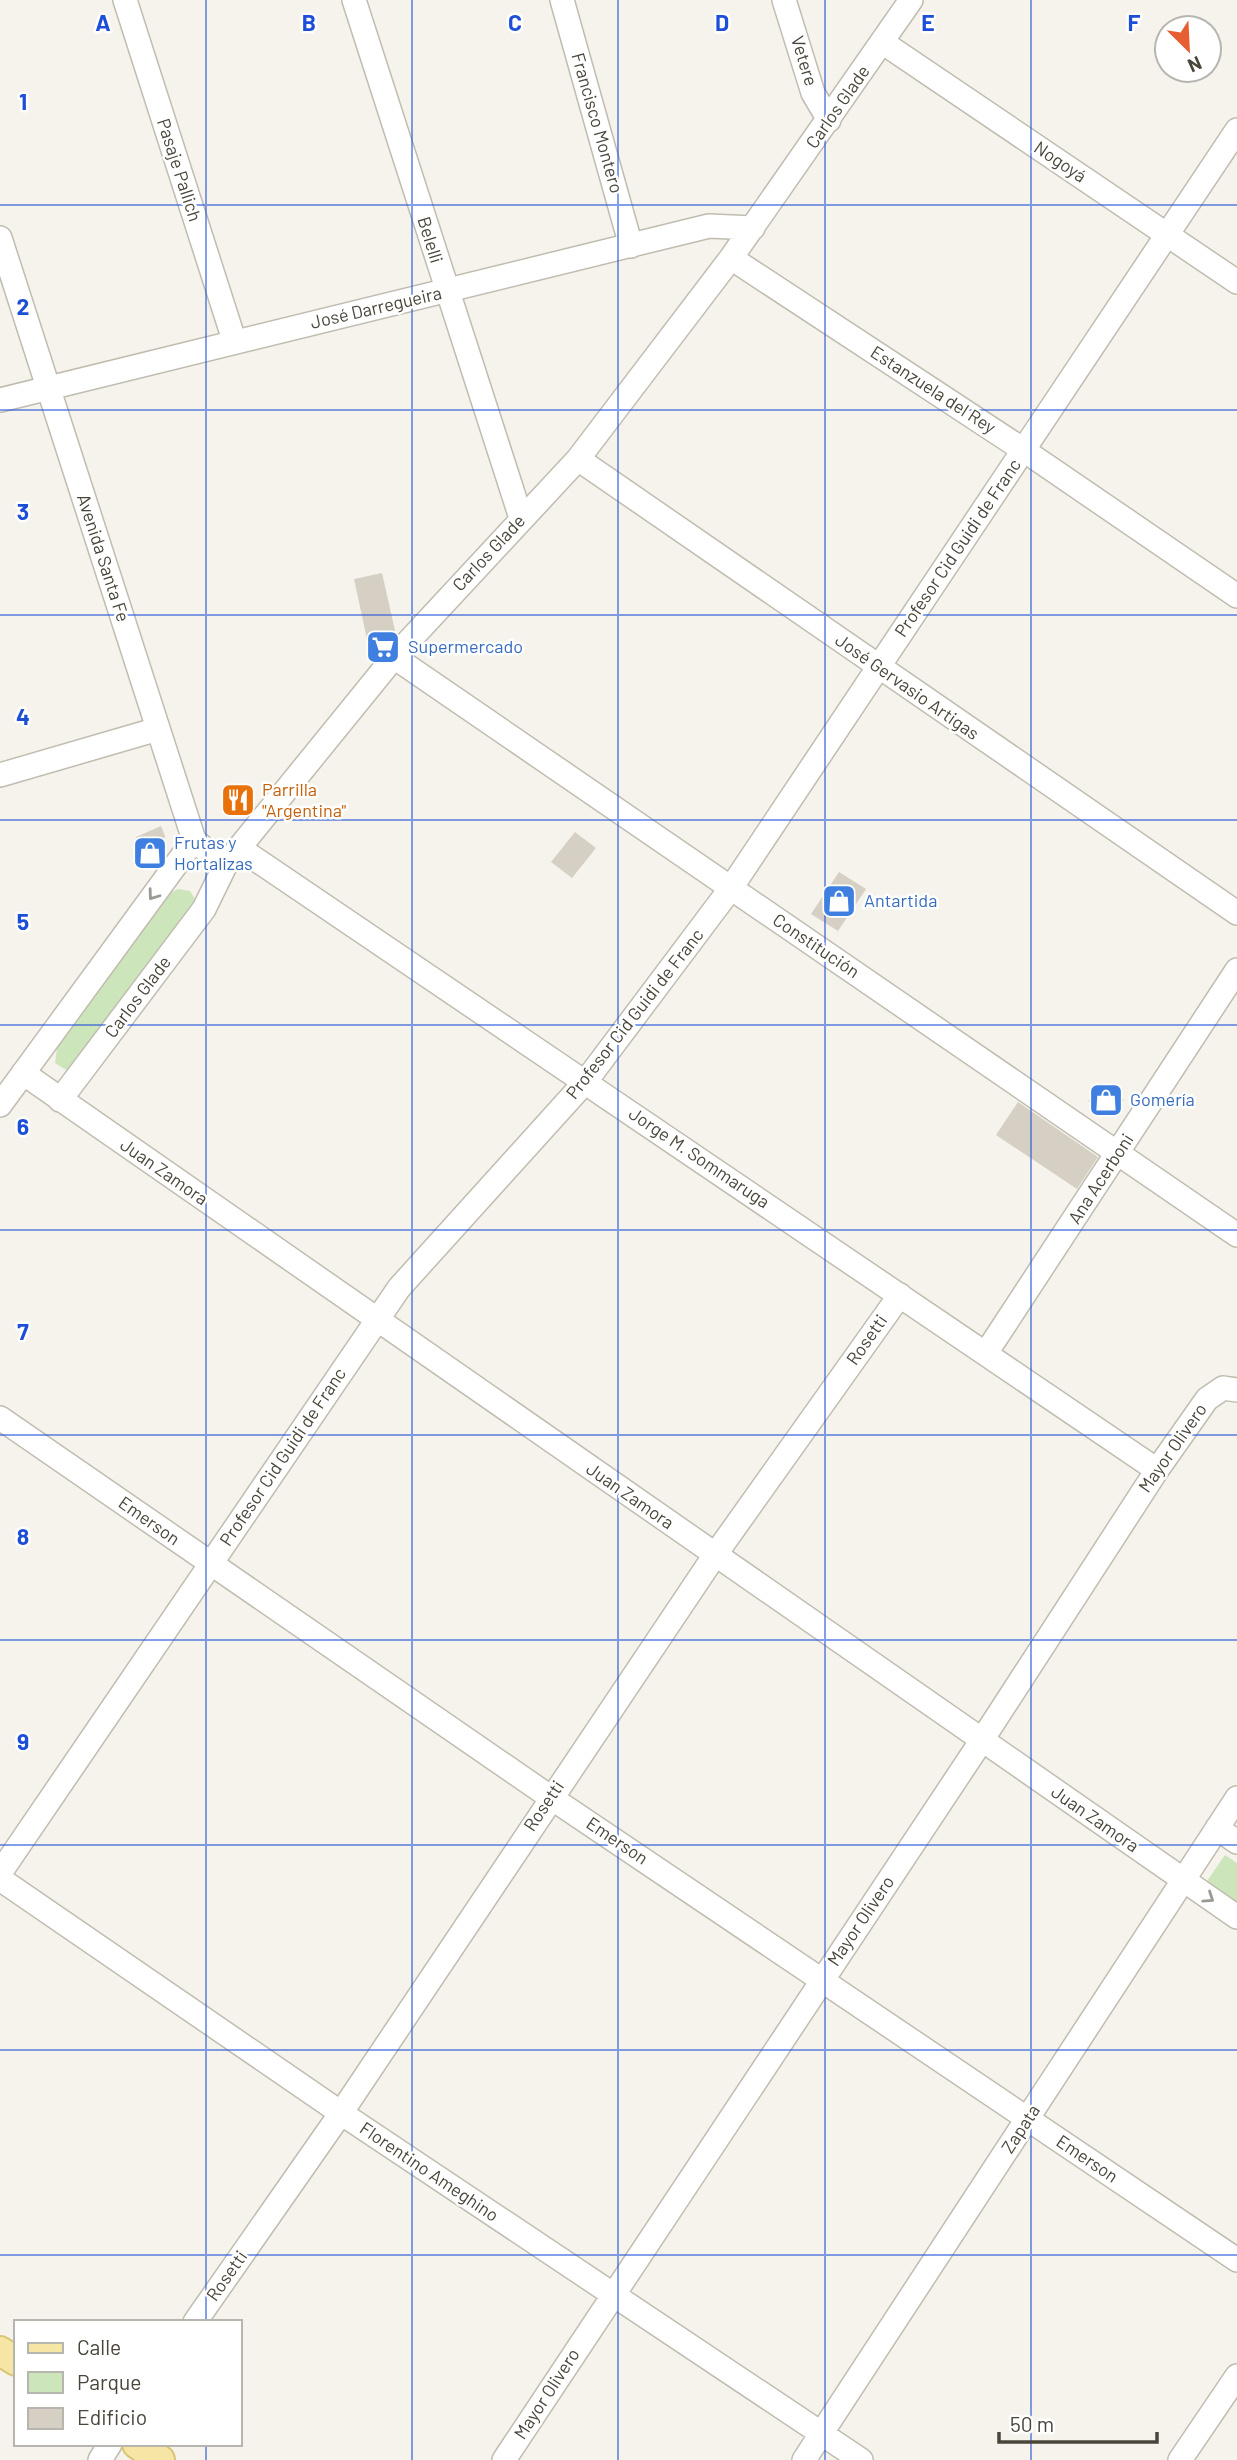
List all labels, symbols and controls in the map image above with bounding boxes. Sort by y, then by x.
text: A [95,8,111,36]
text: B [302,8,316,36]
text: C [508,8,522,36]
text: D [715,8,729,36]
text: E [921,8,935,36]
text: F [1128,8,1141,36]
north arrow [1153,14,1223,84]
street label: Vetere [787,33,823,88]
street label: Francisco Montero [567,50,629,196]
text: N [1185,52,1206,78]
street label: Carlos Glade [800,61,874,152]
text: 1 [19,87,27,115]
street label: Pasaje Pallich [153,115,207,224]
street label: Nogoyá [1030,136,1091,187]
street label: Belelli [413,214,448,266]
street label: José Darregueira [308,281,444,333]
text: 2 [17,292,29,320]
street label: Estanzuela del Rey [867,340,1000,438]
street label: Profesor Cid Guidi de Franc [889,454,1025,641]
street label: Avenida Santa Fe [73,491,135,624]
text: 3 [17,497,29,525]
street label: Carlos Glade [447,510,529,595]
supermarket icon: Supermercado [364,628,402,666]
street label: José Gervasio Artigas [832,628,984,744]
place label: Supermercado [408,635,523,657]
text: 4 [16,702,30,730]
place label: Parrilla "Argentina" [262,778,346,821]
restaurant icon: Parrilla "Argentina" [219,781,257,819]
place label: Frutas y Hortalizas [174,831,253,874]
shop icon: Frutas y Hortalizas [131,834,169,872]
shop icon: Antartida [820,882,858,920]
one-way arrow [149,887,161,900]
place label: Antartida [864,889,937,911]
text: 5 [17,907,29,935]
street label: Constitución [769,908,864,982]
street label: Profesor Cid Guidi de Franc [561,924,708,1103]
street label: Carlos Glade [99,951,175,1042]
shop icon: Gomería [1087,1081,1125,1119]
place label: Gomería [1130,1088,1195,1110]
street label: Jorge M. Sommaruga [625,1102,774,1212]
text: 6 [17,1112,29,1140]
street label: Ana Acerboni [1063,1129,1138,1228]
street label: Juan Zamora [117,1133,213,1209]
street label: Rosetti [841,1310,891,1369]
text: 7 [17,1317,29,1345]
street label: Profesor Cid Guidi de Franc [214,1363,350,1550]
street label: Mayor Olivero [1133,1399,1211,1496]
street label: Juan Zamora [583,1457,679,1533]
street label: Emerson [115,1491,185,1549]
text: 8 [17,1522,29,1550]
text: 9 [17,1727,29,1755]
street label: Rosetti [518,1776,568,1835]
street label: Juan Zamora [1048,1780,1144,1856]
street label: Emerson [582,1812,653,1869]
street label: Mayor Olivero [822,1871,898,1970]
one-way arrow [1201,1890,1214,1902]
street label: Zapata [996,2100,1044,2157]
street label: Florentino Ameghino [356,2117,503,2226]
street label: Emerson [1052,2130,1123,2187]
street label: Rosetti [201,2246,251,2305]
legend [14,2320,242,2446]
text: Calle [77,2334,121,2359]
street label: Mayor Olivero [509,2344,584,2443]
text: Parque [77,2369,142,2394]
scale bar [999,2400,1156,2444]
text: Edificio [77,2404,147,2429]
text: 50 m [1010,2411,1054,2436]

